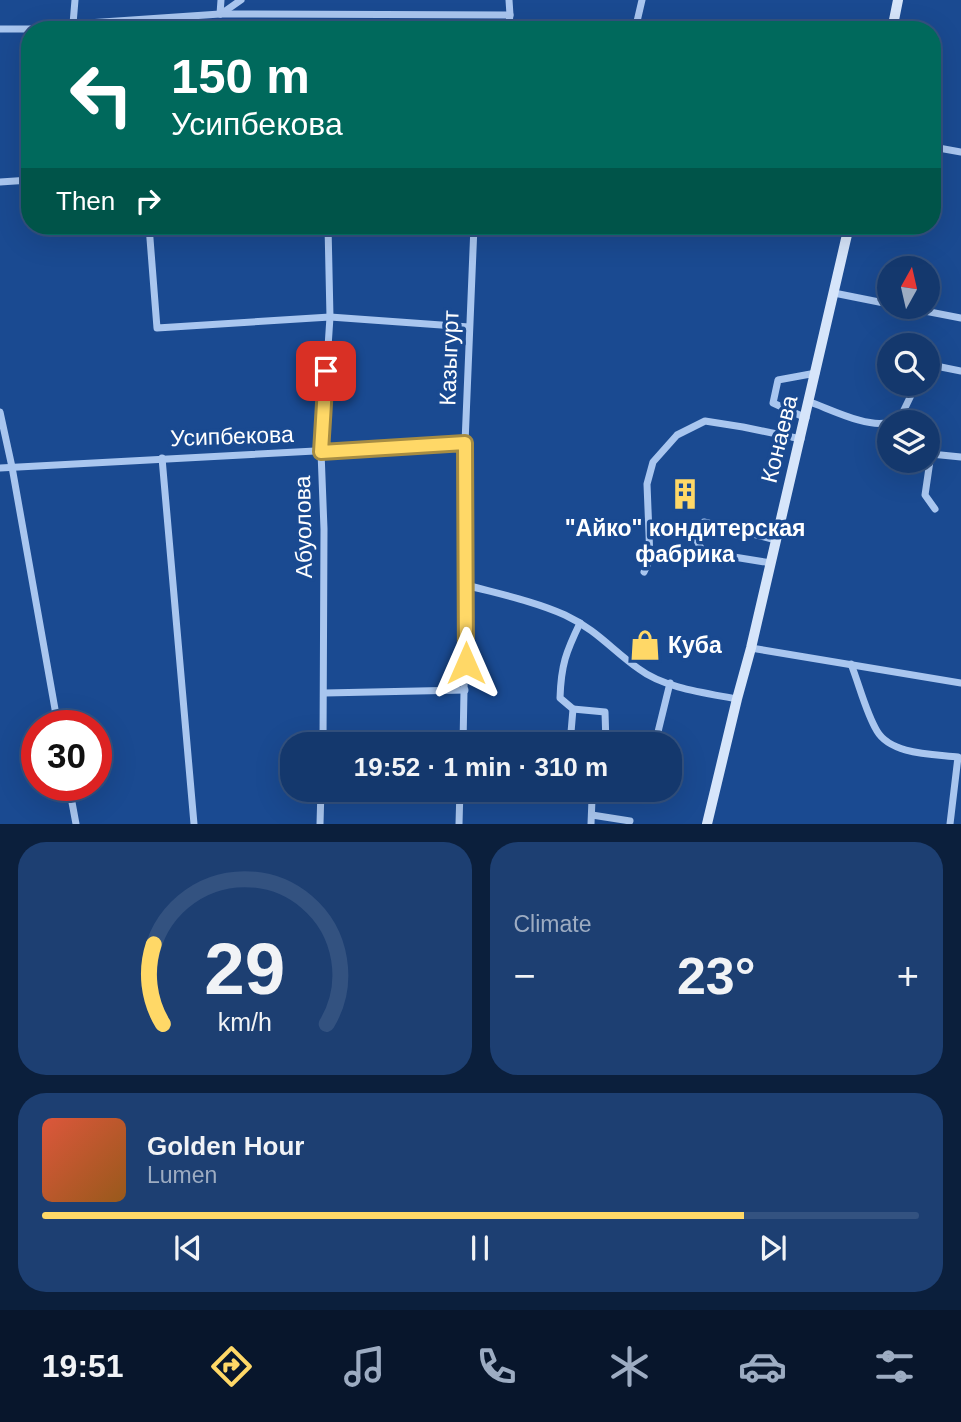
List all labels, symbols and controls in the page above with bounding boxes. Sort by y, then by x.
icon: left [56,49,147,140]
text: 150 m [171,49,310,103]
text: Усипбекова [171,106,343,142]
icon: right [129,182,167,220]
text: Then [56,186,115,216]
north arrow [877,256,940,318]
map controls [877,256,940,473]
street label: Казыгурт [434,309,464,406]
button: search [877,333,940,396]
pin [296,341,356,401]
icon: arrive [307,352,345,390]
street label: Конаева [756,392,802,485]
button: layers [877,410,940,473]
street label: Усипбекова [170,421,294,451]
street label: Абуолова [289,475,317,579]
building icon: "Айко" кондитерская фабрика [668,477,702,511]
place label: "Айко" кондитерская фабрика [565,515,805,567]
position arrow [429,626,503,700]
shop icon: Куба [628,628,662,662]
place label: Куба [668,632,722,658]
speed limit sign: 30 [21,710,112,801]
text: 19:52 · 1 min · 310 m [354,752,608,782]
text: Climate [514,911,591,937]
text: 29 [204,929,285,1010]
text: 23° [677,947,756,1005]
text: − [514,955,536,997]
text: + [897,955,919,997]
text: km/h [218,1008,272,1036]
text: Golden Hour [147,1131,304,1161]
text: Lumen [147,1162,217,1188]
icon: previous [169,1229,207,1267]
icon: pause [461,1229,499,1267]
icon: next [754,1229,792,1267]
icon: directions [207,1342,256,1391]
icon: music [340,1342,389,1391]
icon: phone [472,1342,521,1391]
icon: climate [605,1342,654,1391]
icon: car [738,1342,787,1391]
icon: filters [870,1342,919,1391]
text: 19:51 [42,1348,124,1384]

